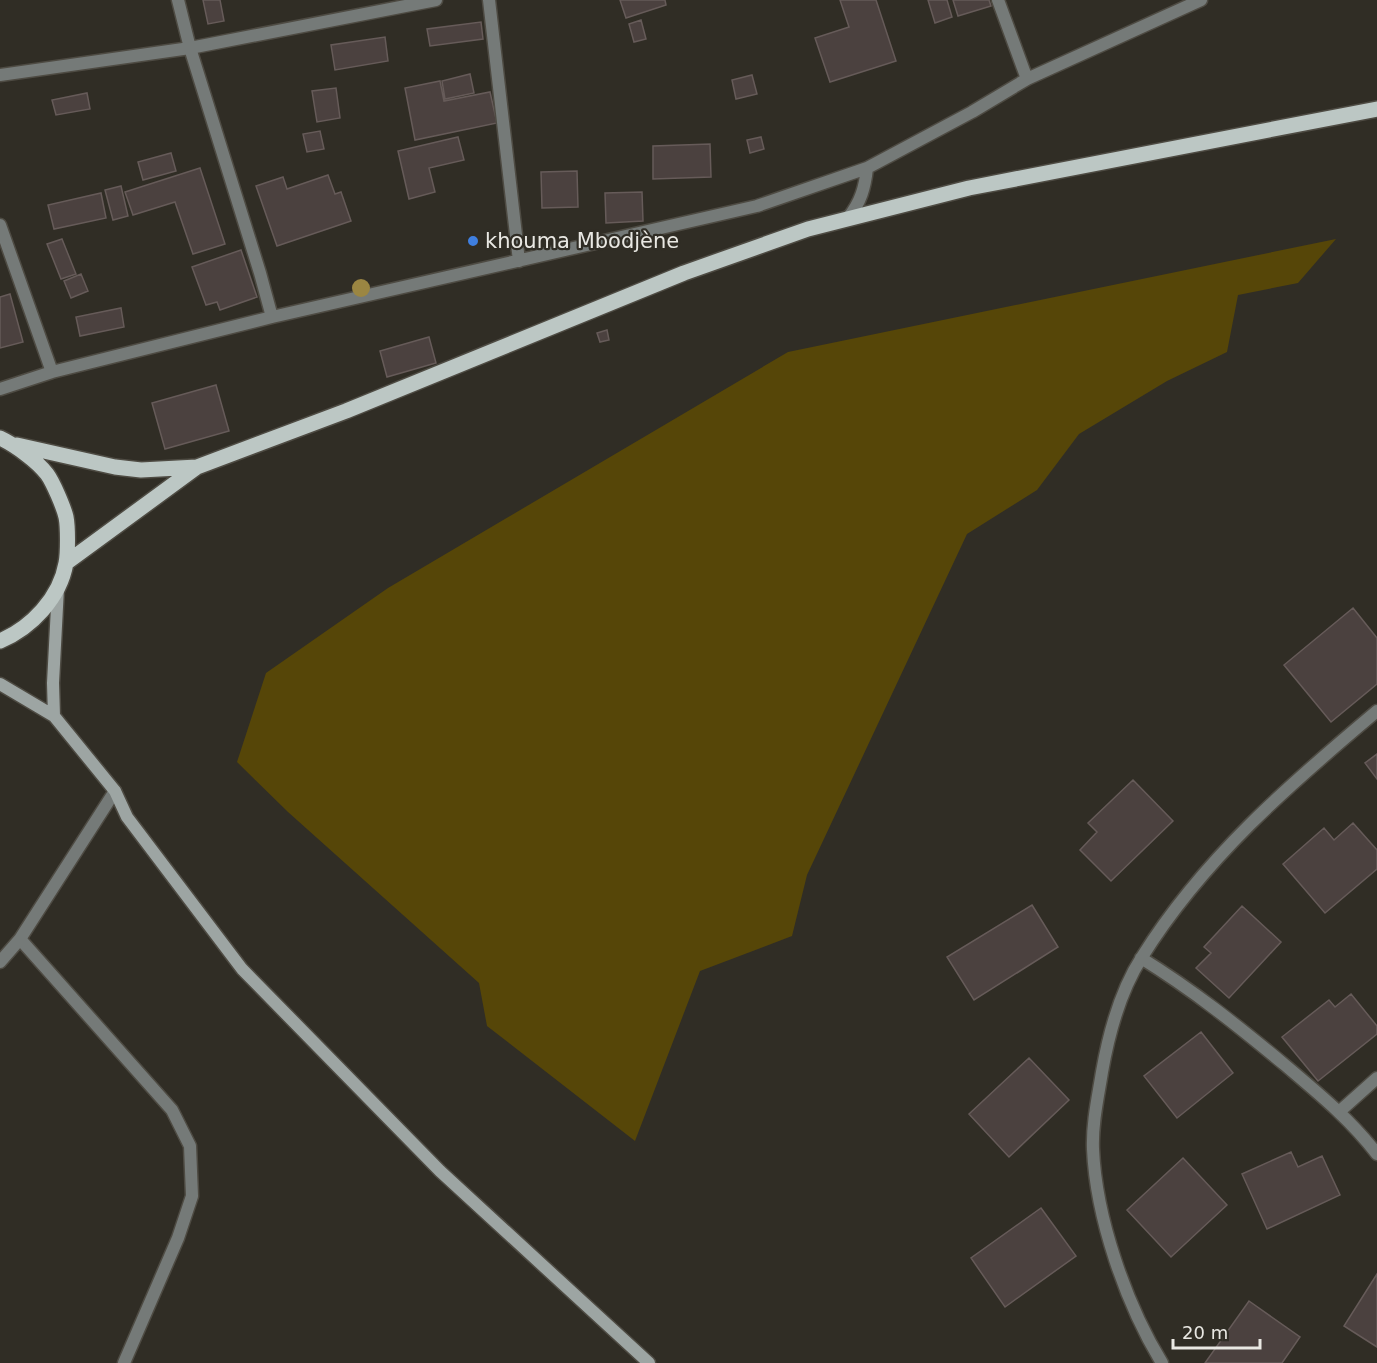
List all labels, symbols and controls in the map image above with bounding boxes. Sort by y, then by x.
place label: khouma Mbodjène [485,229,679,253]
marker: khouma Mbodjène [466,234,480,248]
scale bar [1173,1312,1260,1350]
text: 20 m [1182,1322,1228,1343]

